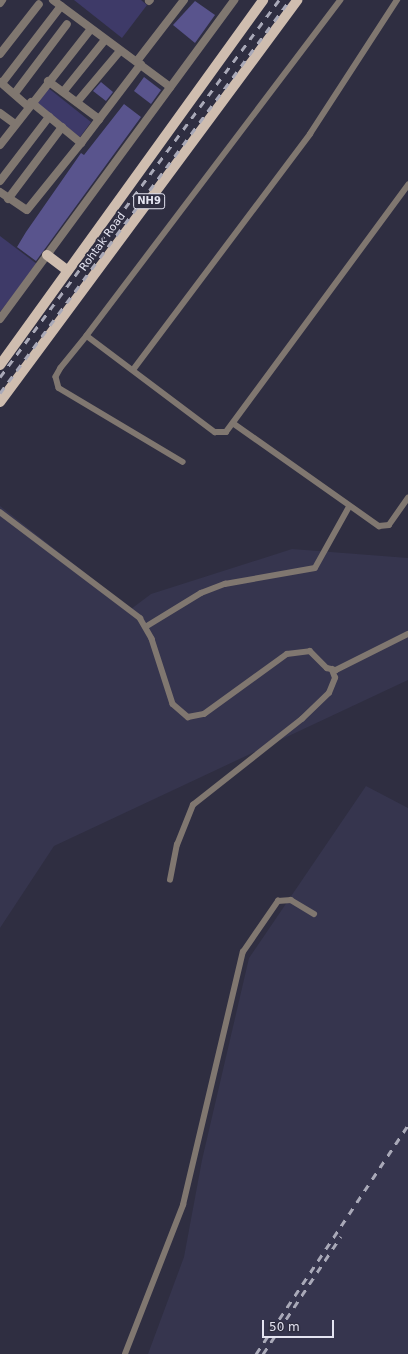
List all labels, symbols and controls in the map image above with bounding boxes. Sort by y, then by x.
road number: NH9 [133,193,165,209]
street label: Rohtak Road [77,210,129,274]
scale bar [264,1312,336,1338]
text: 50 m [269,1320,300,1334]

